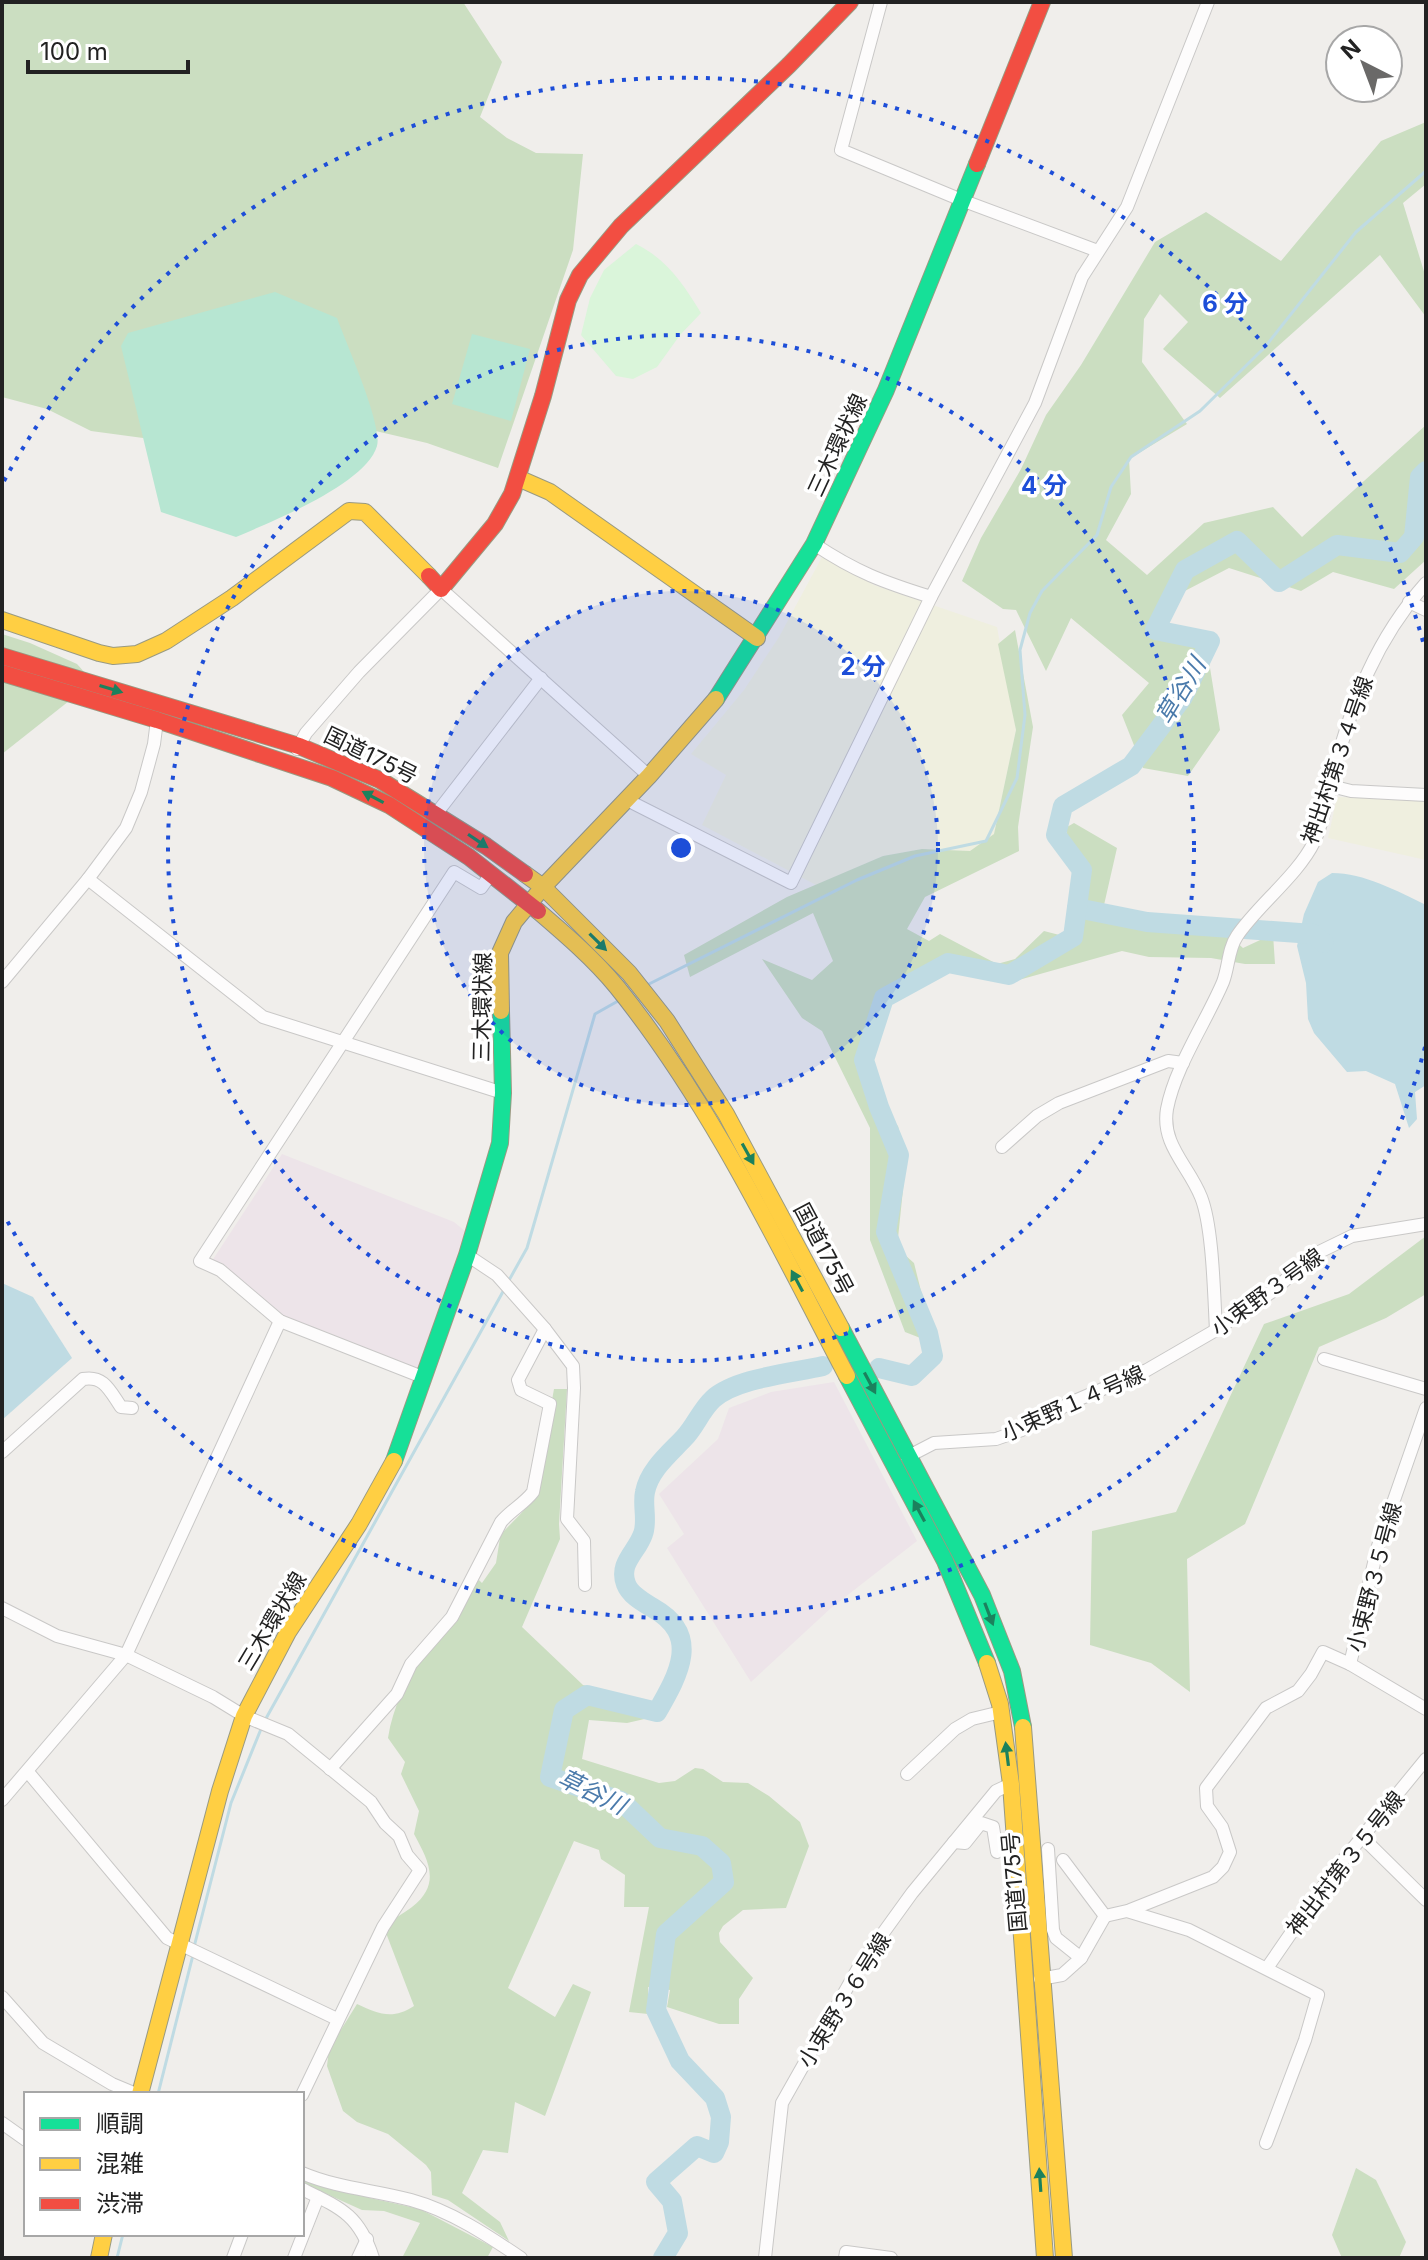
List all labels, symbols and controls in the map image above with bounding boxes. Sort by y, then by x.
scale bar [28,24,188,74]
north arrow [1324,24,1404,104]
text: N [1336,34,1366,64]
text: 100 m [40,37,108,66]
text: 6 分 [1202,289,1248,318]
street label: 三木環状線 [802,390,872,500]
text: 4 分 [1021,471,1067,500]
water label: 草谷川 [1150,650,1213,729]
text: 2 分 [841,652,885,681]
street label: 神出村第３４号線 [1296,673,1378,847]
one-way arrow [99,683,123,696]
street label: 国道175号 [320,721,422,789]
one-way arrow [361,791,384,804]
one-way arrow [467,833,488,848]
centre of rings [667,834,695,862]
one-way arrow [588,932,607,951]
street label: 三木環状線 [468,952,496,1062]
one-way arrow [741,1142,755,1165]
street label: 国道175号 [789,1199,859,1299]
street label: 小束野３号線 [1206,1243,1328,1341]
one-way arrow [790,1270,804,1293]
street label: 小束野１４号線 [997,1360,1149,1446]
one-way arrow [863,1372,877,1394]
street label: 小束野３５号線 [1342,1499,1406,1655]
one-way arrow [912,1500,926,1522]
street label: 三木環状線 [233,1567,311,1675]
one-way arrow [983,1602,996,1626]
one-way arrow [1000,1741,1013,1766]
water label: 草谷川 [554,1763,634,1822]
street label: 神出村第３５号線 [1281,1786,1409,1940]
street label: 国道175号 [997,1831,1031,1933]
street label: 小束野３６号線 [792,1928,896,2072]
legend [24,2092,304,2236]
text: 順調 [96,2109,144,2138]
text: 混雑 [96,2149,144,2178]
one-way arrow [1033,2167,1046,2192]
text: 渋滞 [96,2189,144,2218]

